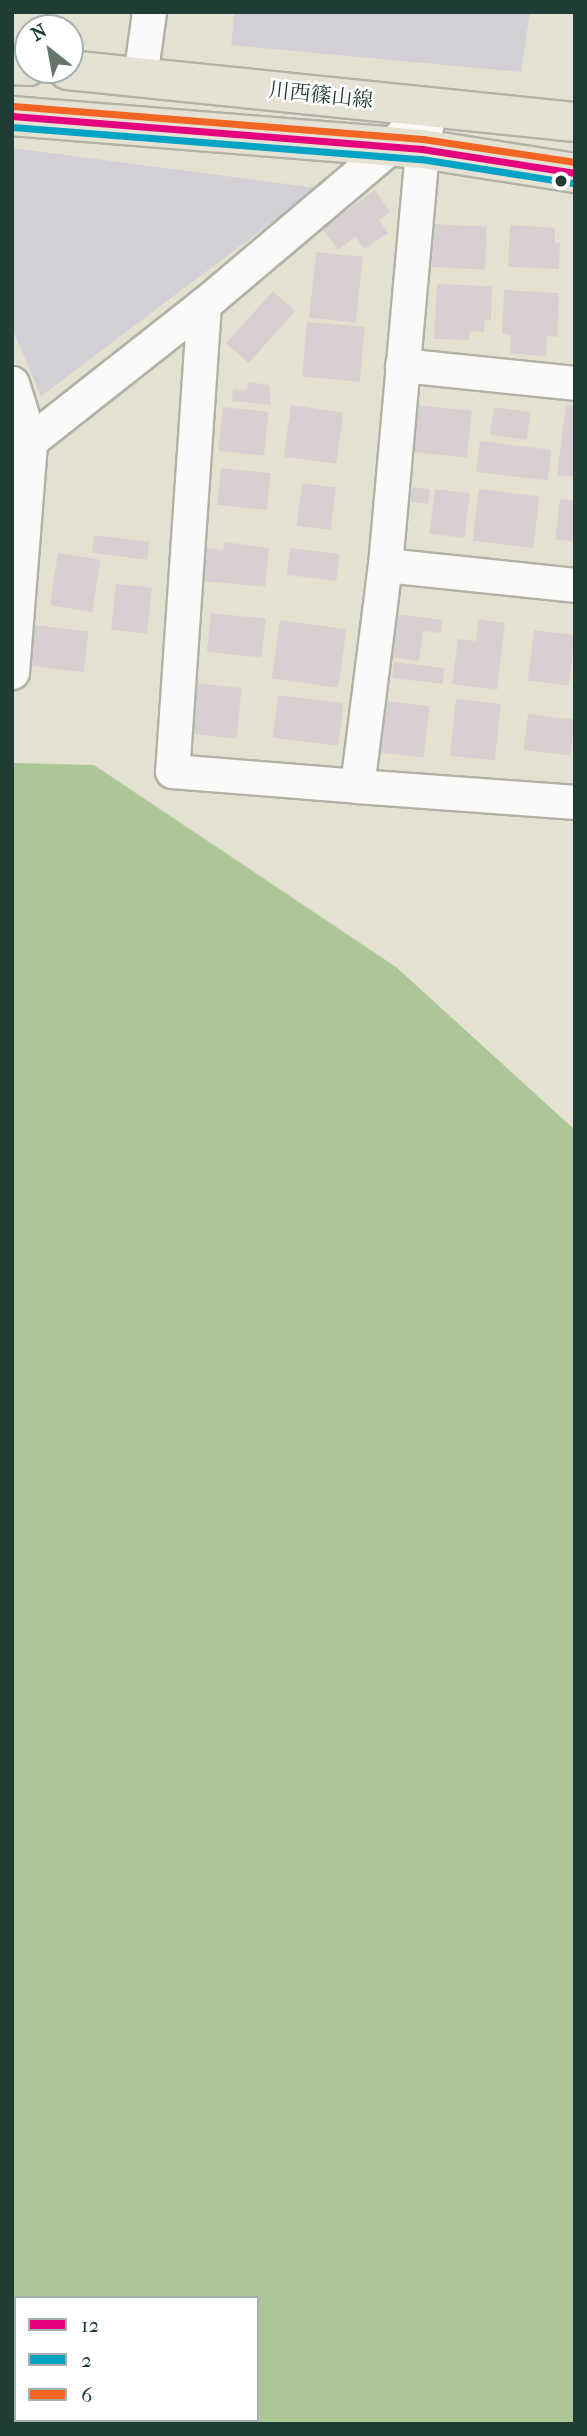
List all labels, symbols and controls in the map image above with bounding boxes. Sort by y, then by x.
north arrow [14,14,84,84]
text: N [27,20,51,46]
street label: 川西篠山線 [267,77,375,113]
unlabelled marker [554,174,568,188]
legend [14,2296,259,2422]
text: 12 [81,2313,99,2337]
text: 2 [81,2348,92,2372]
text: 6 [81,2383,92,2407]

